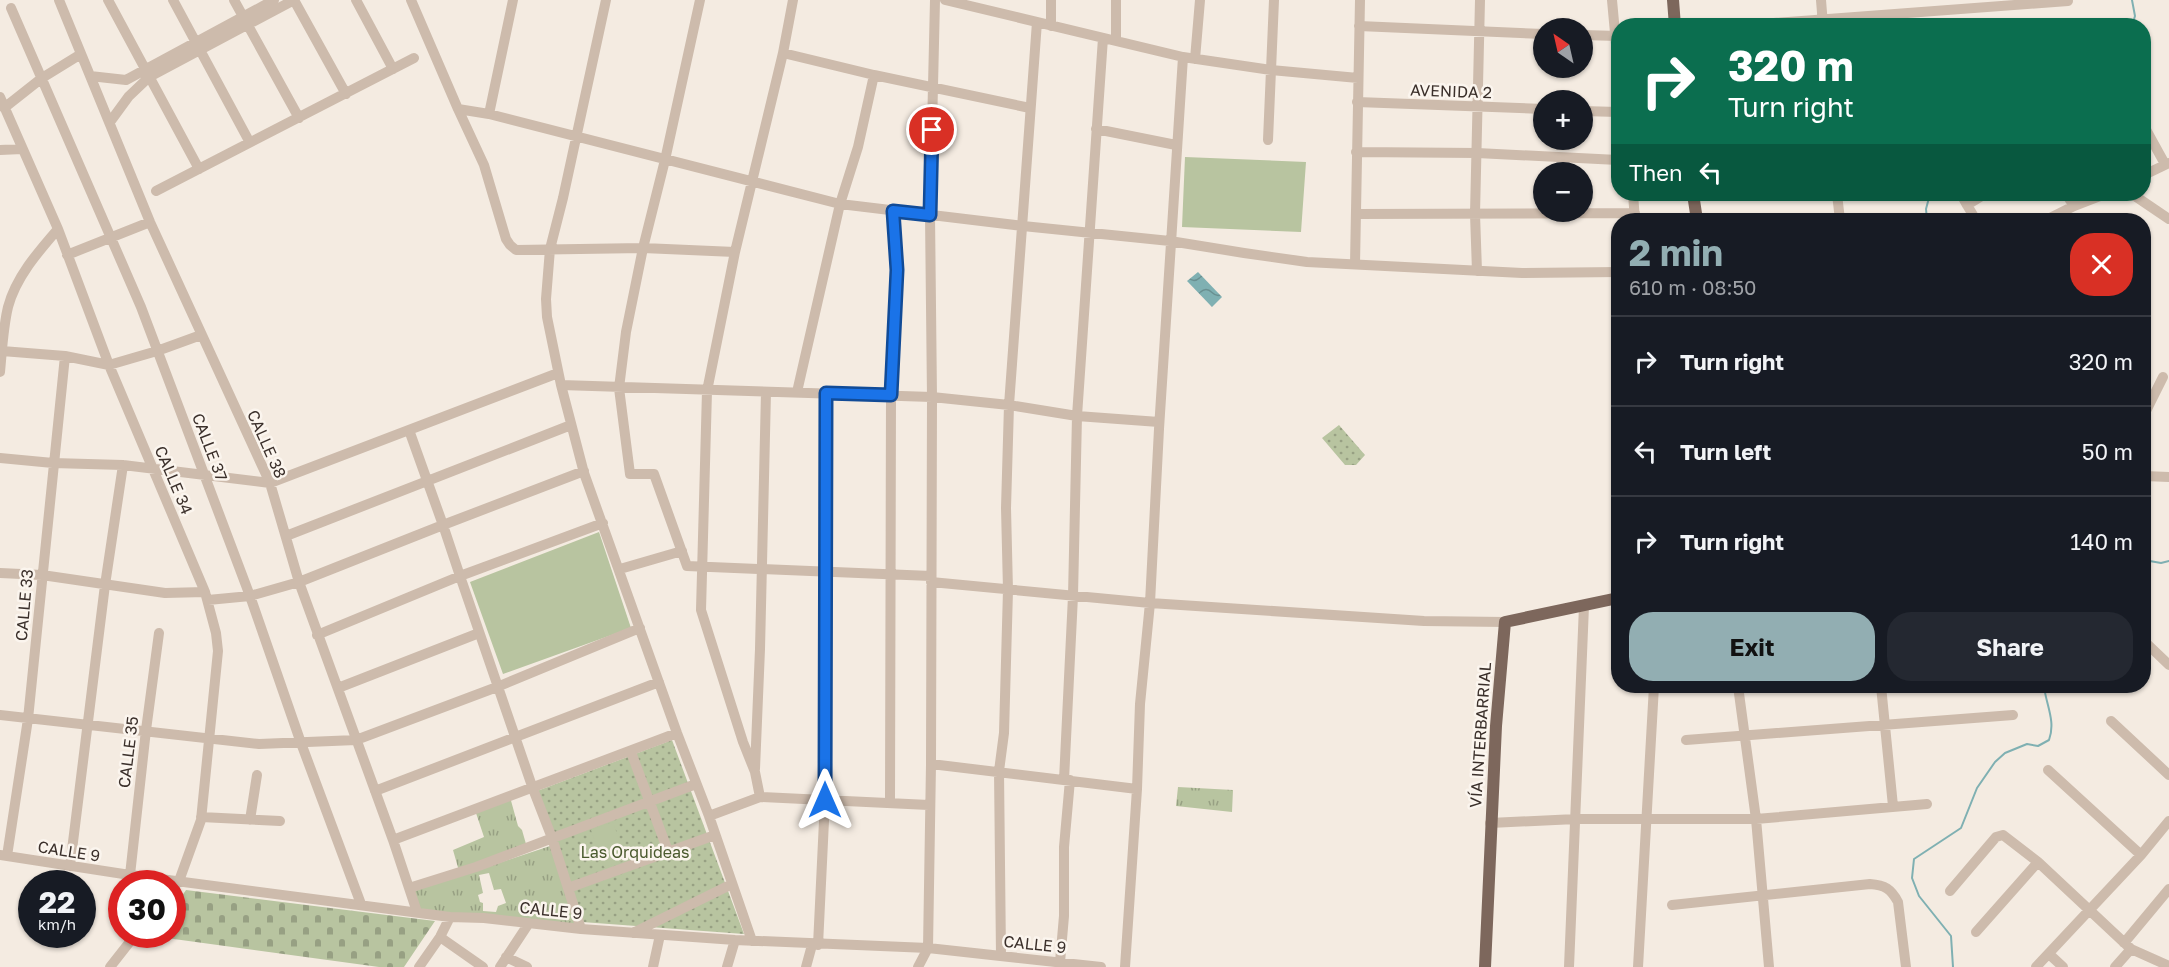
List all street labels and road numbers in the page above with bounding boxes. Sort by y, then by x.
street label: AVENIDA 2 [1410,80,1492,102]
street label: CALLE 38 [243,407,291,481]
street label: CALLE 37 [188,410,232,484]
street label: CALLE 34 [151,443,197,517]
street label: CALLE 33 [11,568,37,642]
street label: VÍA INTERBARRIAL [1465,662,1495,808]
street label: CALLE 35 [114,715,142,789]
street label: CALLE 9 [36,836,102,866]
street label: CALLE 9 [519,897,583,923]
street label: CALLE 9 [1003,931,1067,957]

